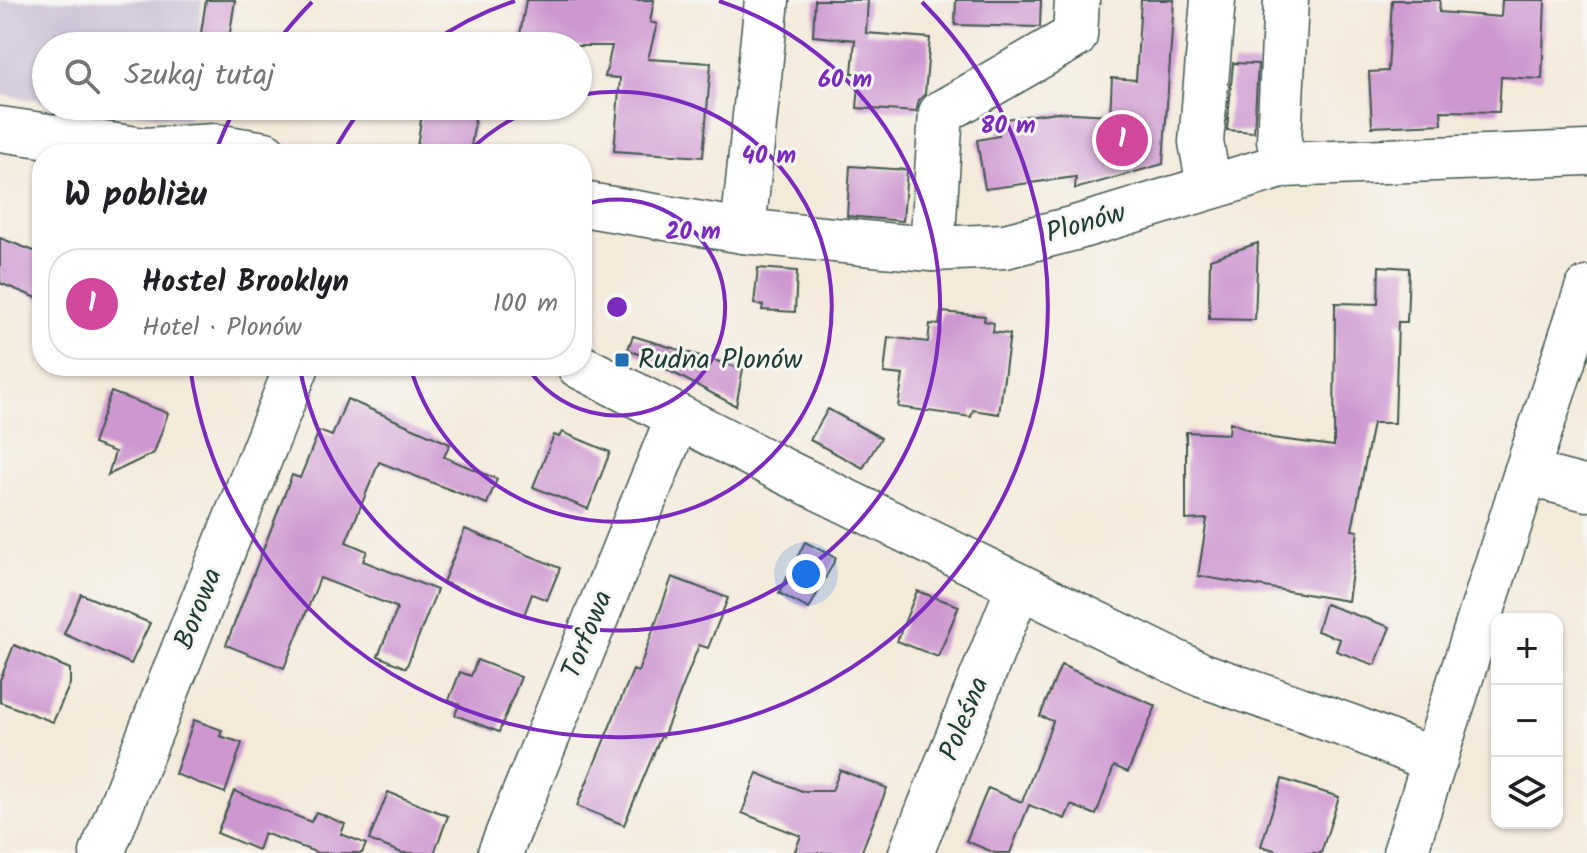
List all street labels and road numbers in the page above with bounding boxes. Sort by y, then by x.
street label: Plonów [1041,191,1131,257]
street label: Borowa [162,561,236,657]
street label: Torfowa [550,584,626,686]
street label: Poleśna [928,670,1002,768]

